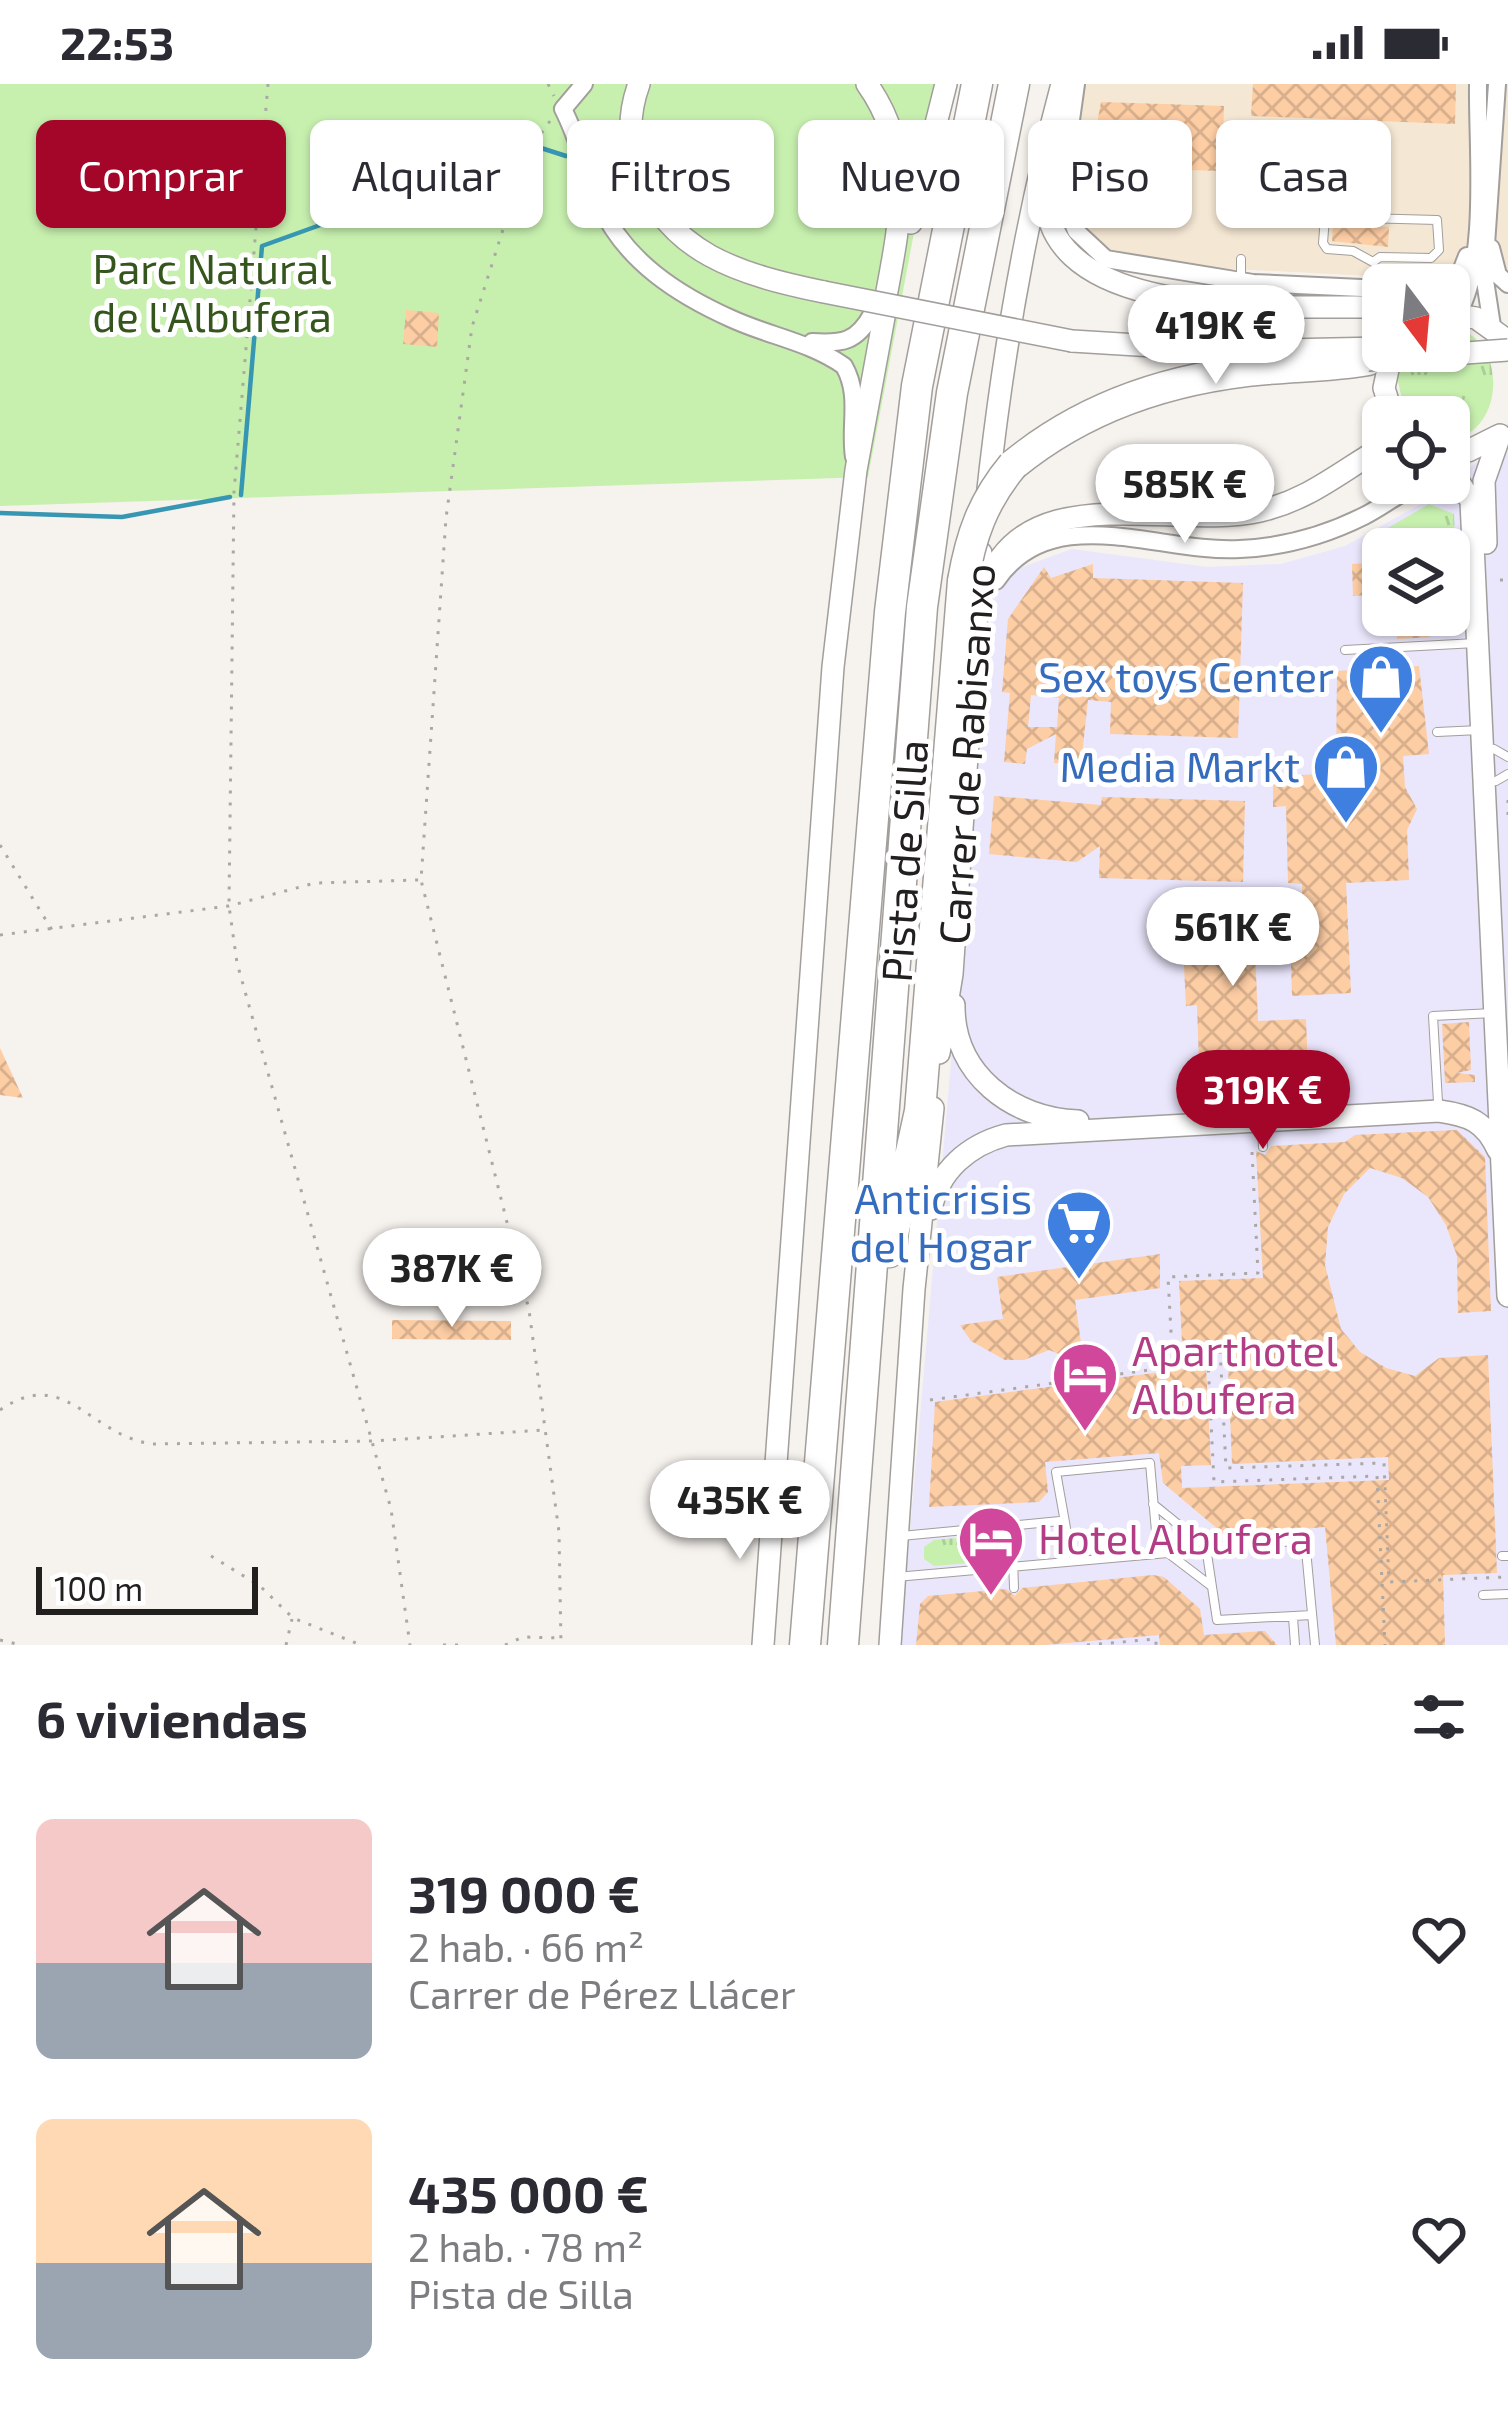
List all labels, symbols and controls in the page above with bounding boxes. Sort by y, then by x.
text: 22:53 [60,15,174,69]
chip: Comprar [36,120,286,228]
chip: Alquilar [310,120,543,228]
chip: Filtros [567,120,774,228]
chip: Nuevo [798,120,1004,228]
chip: Piso [1028,120,1192,228]
chip: Casa [1216,120,1391,228]
park label: Parc Natural de l'Albufera [92,242,332,340]
north arrow [1362,264,1470,372]
map controls [1362,264,1470,636]
pin: 419K € [1118,285,1314,387]
text: 419K € [1155,300,1277,347]
button: locate [1362,396,1470,504]
pin: 585K € [1087,444,1283,546]
text: 585K € [1122,459,1248,506]
button: layers [1362,528,1470,636]
street label: Carrer de Rabisanxo [927,562,1003,946]
shop icon: Sex toys Center [1346,642,1416,736]
place label: Sex toys Center [1038,650,1334,700]
shop icon: Media Markt [1311,732,1381,826]
street label: Pista de Silla [870,738,936,984]
place label: Media Markt [1060,740,1300,790]
pin: 561K € [1135,887,1331,989]
text: 561K € [1173,902,1293,949]
pin: 319K € [1165,1050,1361,1152]
text: 319K € [1203,1065,1323,1112]
place label: Anticrisis del Hogar [850,1172,1032,1270]
supermarket icon: Anticrisis del Hogar [1044,1188,1114,1282]
pin: 387K € [354,1228,550,1330]
text: 387K € [390,1243,514,1290]
place label: Aparthotel Albufera [1132,1324,1338,1422]
hotel icon: Aparthotel Albufera [1050,1340,1120,1434]
pin: 435K € [642,1460,838,1562]
text: 435K € [677,1475,803,1522]
hotel icon: Hotel Albufera [956,1504,1026,1598]
place label: Hotel Albufera [1038,1512,1313,1562]
scale bar [36,1561,258,1614]
text: 100 m [54,1568,143,1608]
icon: filters [1406,1684,1472,1750]
text: 6 viviendas [36,1687,308,1748]
text: 319 000 € [408,1862,640,1923]
icon: home [132,1867,276,2011]
icon: heart [1406,1906,1472,1972]
text: 2 hab. · 66 m² [408,1923,644,1970]
text: Carrer de Pérez Llácer [408,1970,796,2017]
text: 435 000 € [408,2162,649,2223]
icon: home [132,2167,276,2311]
icon: heart [1406,2206,1472,2272]
text: 2 hab. · 78 m² [408,2223,643,2270]
text: Pista de Silla [408,2270,634,2317]

